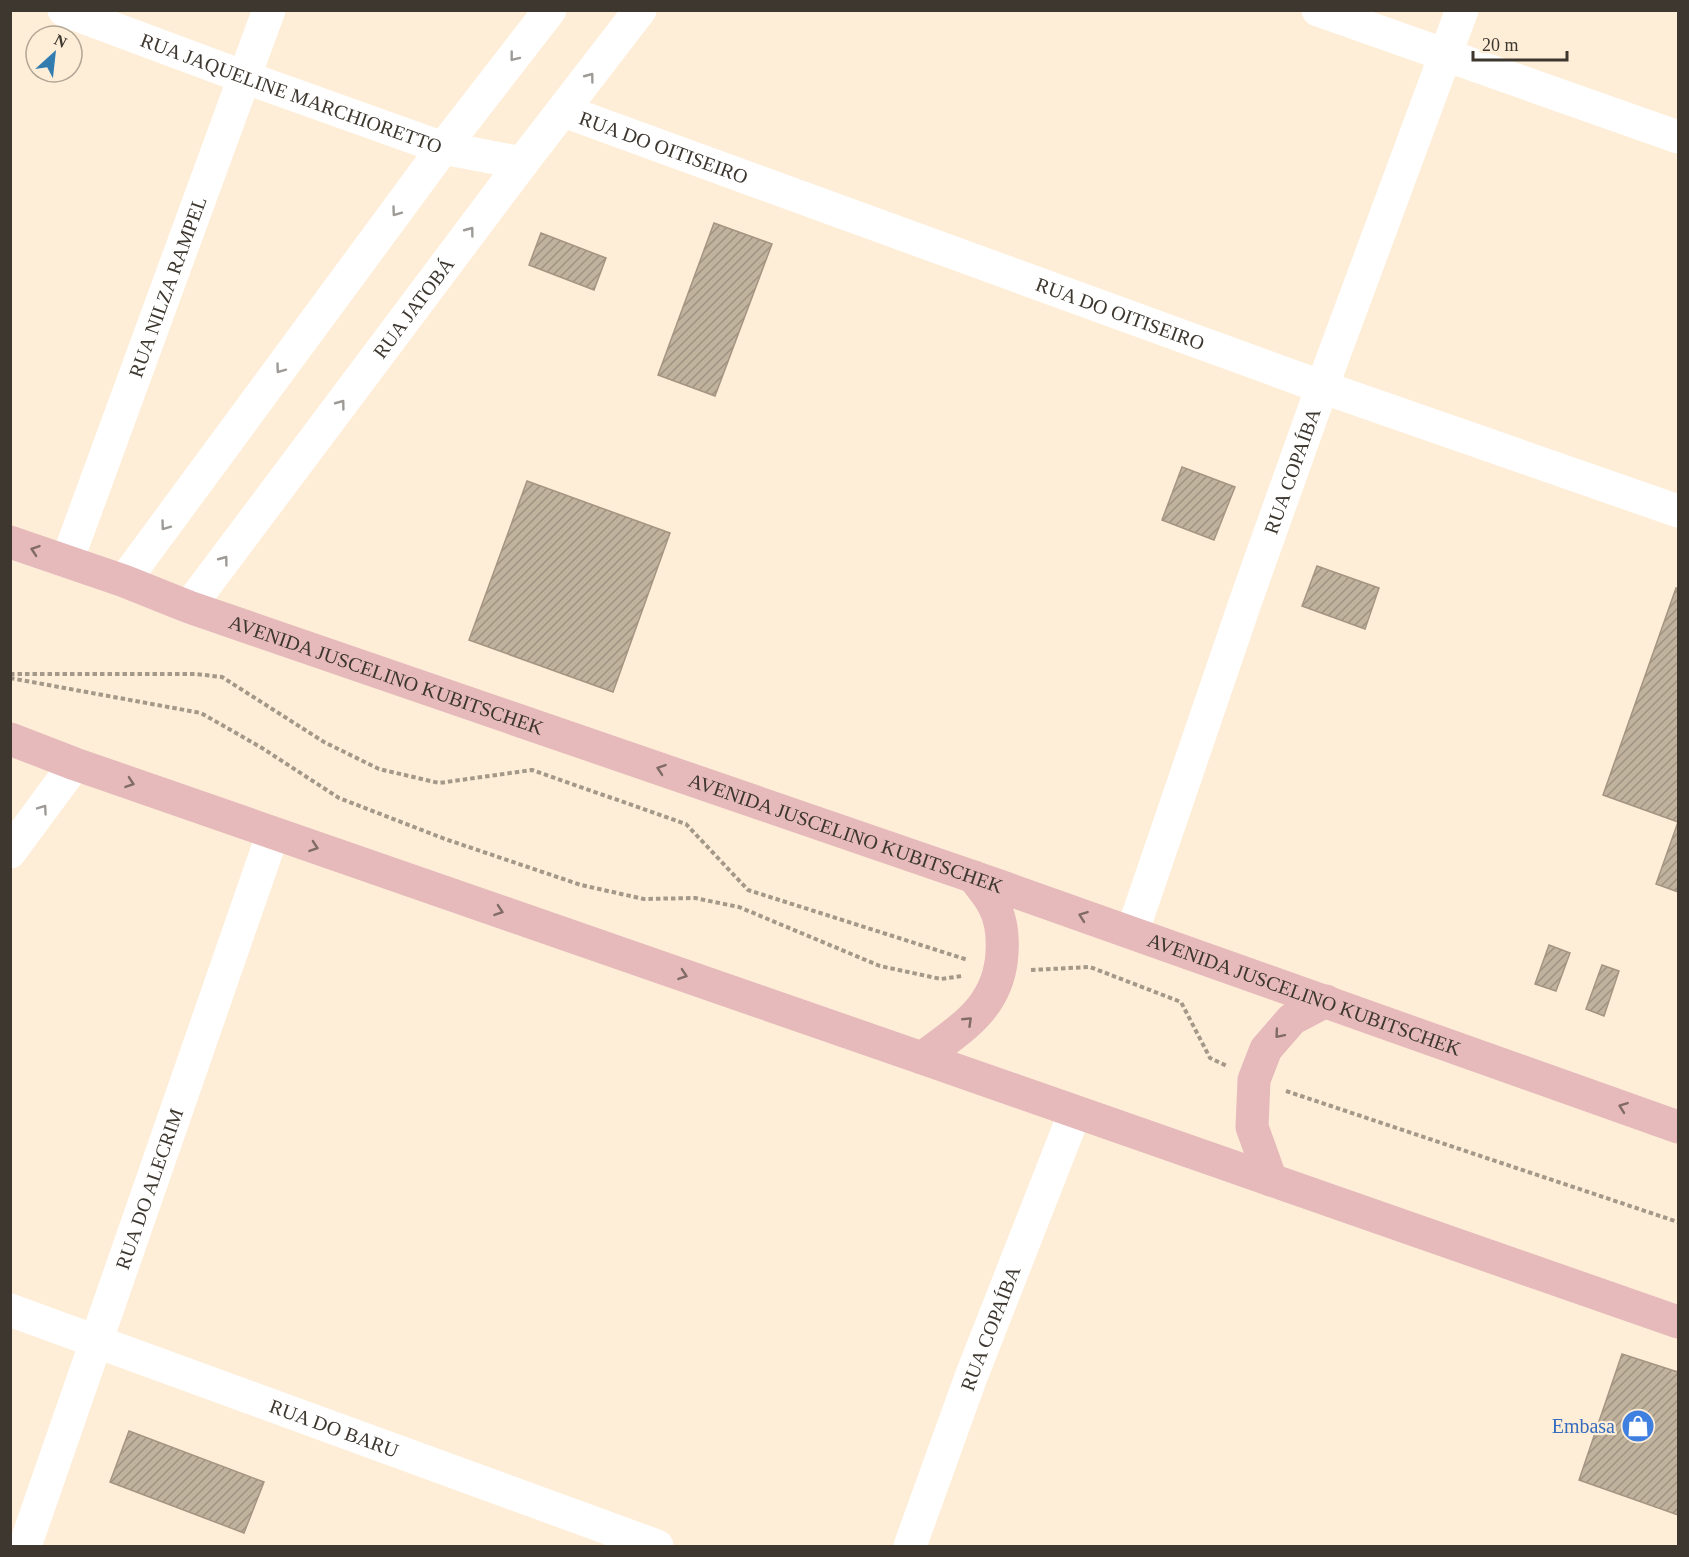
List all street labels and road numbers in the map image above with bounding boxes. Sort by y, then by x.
street label: RUA JAQUELINE MARCHIORETTO [138,29,445,158]
street label: RUA DO OITISEIRO [576,107,751,188]
street label: RUA NILZA RAMPEL [124,193,211,380]
street label: RUA JATOBÁ [369,253,459,363]
street label: RUA DO OITISEIRO [1033,273,1208,354]
street label: RUA COPAÍBA [1259,404,1325,537]
street label: AVENIDA JUSCELINO KUBITSCHEK [226,611,547,739]
street label: AVENIDA JUSCELINO KUBITSCHEK [686,769,1006,898]
street label: AVENIDA JUSCELINO KUBITSCHEK [1145,929,1464,1060]
street label: RUA DO ALECRIM [111,1105,187,1272]
street label: RUA COPAÍBA [956,1262,1025,1394]
street label: RUA DO BARU [267,1395,402,1462]

